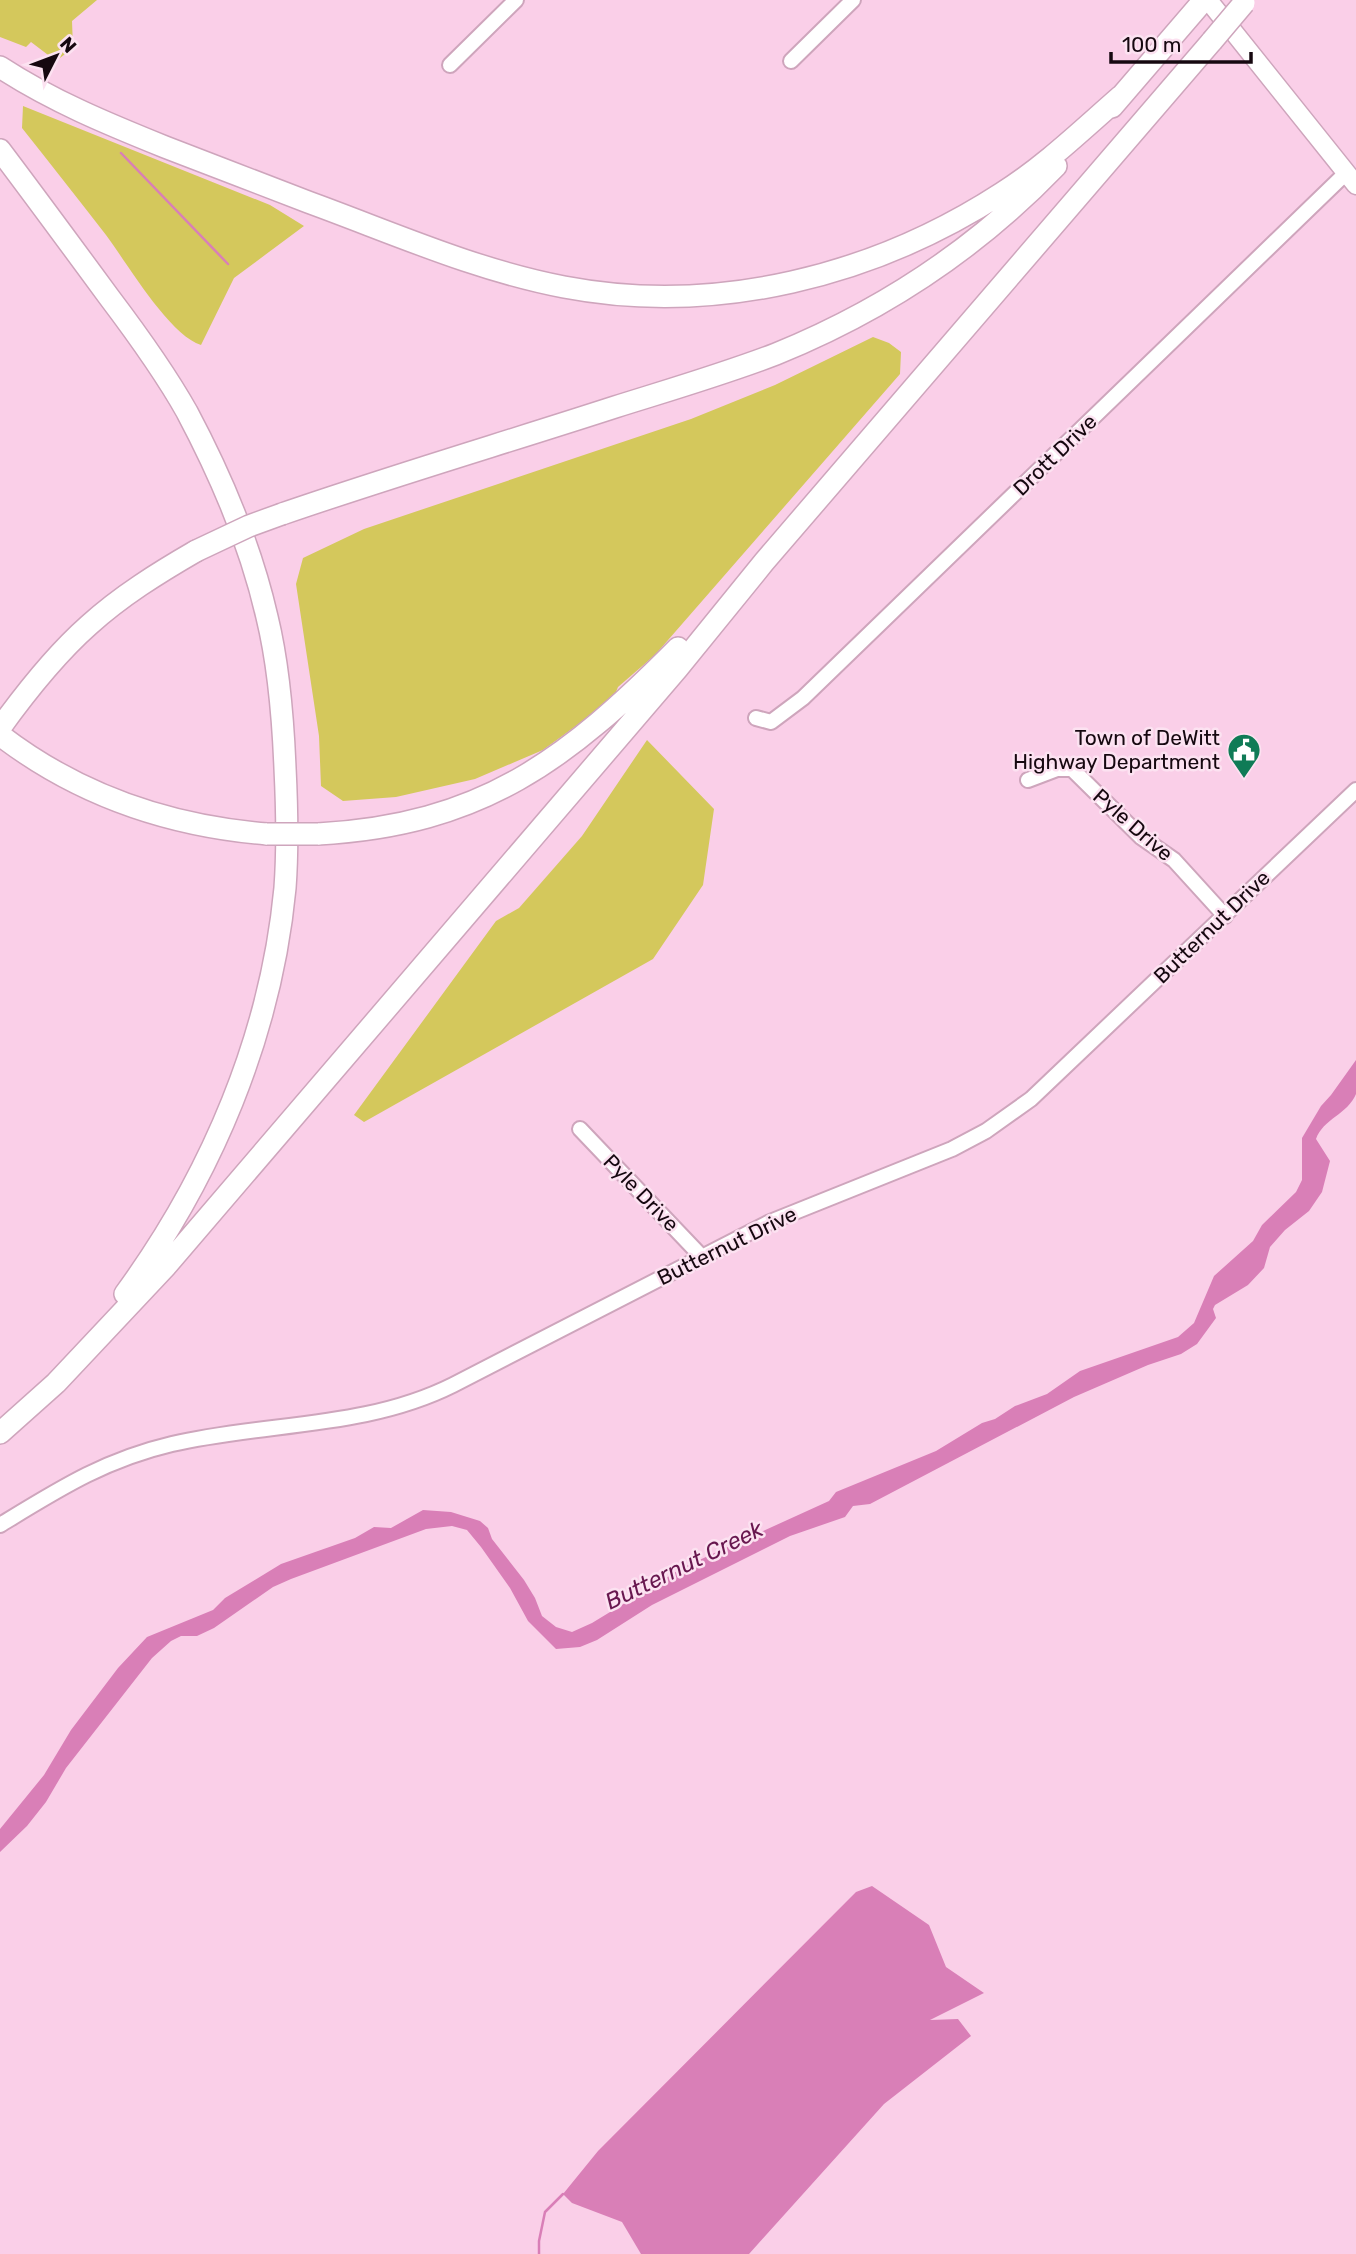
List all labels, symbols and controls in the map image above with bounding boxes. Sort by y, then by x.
north arrow [21,21,91,91]
scale bar [1111,21,1251,65]
text: N [55,32,81,58]
text: 100 m [1122,32,1181,57]
street label: Drott Drive [1008,409,1102,501]
place label: Town of DeWitt Highway Department [1013,725,1220,774]
public building icon: Town of DeWitt Highway Department [1225,731,1263,780]
street label: Pyle Drive [1088,783,1178,866]
street label: Butternut Drive [1148,865,1275,988]
street label: Pyle Drive [598,1149,684,1236]
street label: Butternut Drive [653,1201,801,1290]
water label: Butternut Creek [600,1514,769,1615]

